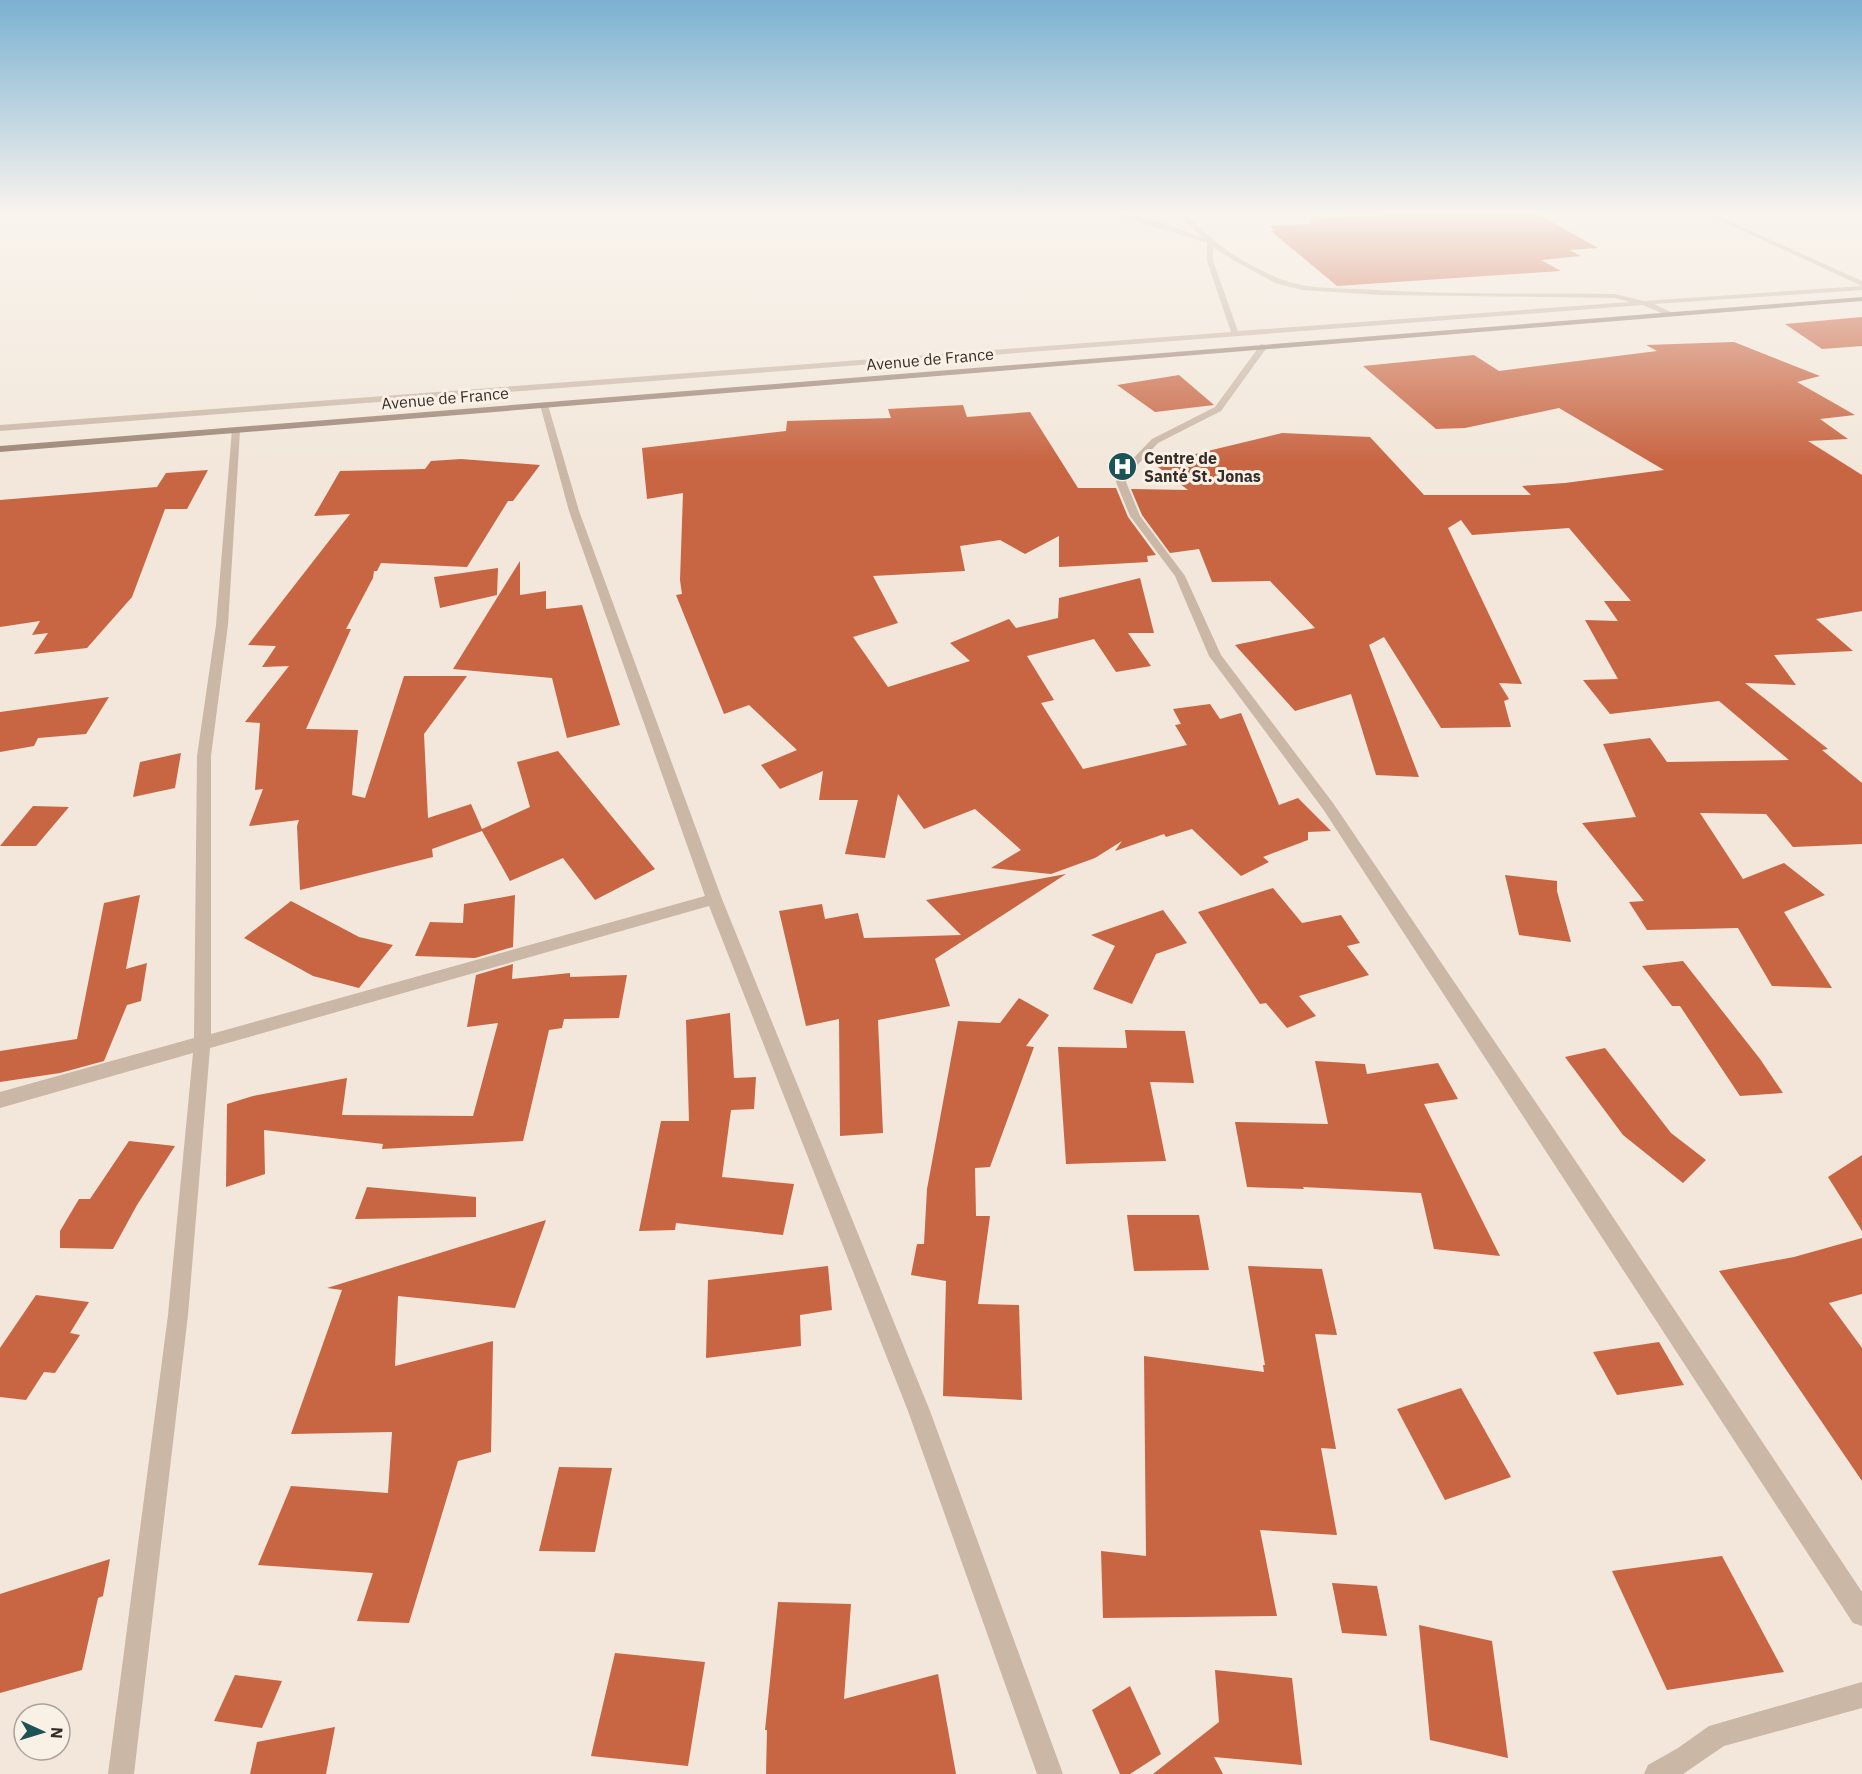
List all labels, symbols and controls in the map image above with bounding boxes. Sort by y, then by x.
street label: Avenue de France [865,343,995,375]
street label: Avenue de France [380,382,510,414]
place label: Centre de Santé St. Jonas [1144,448,1261,486]
hospital icon: Centre de Santé St. Jonas [1107,451,1139,483]
north arrow [12,1702,72,1762]
text: N [47,1727,67,1740]

